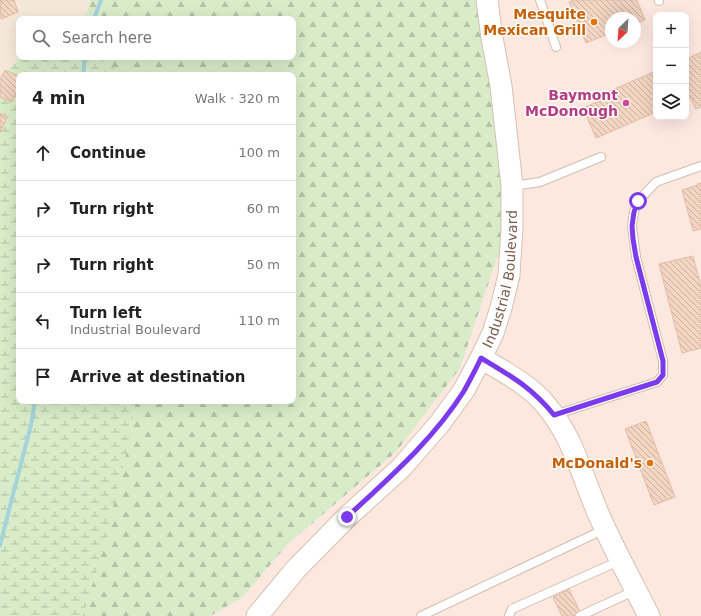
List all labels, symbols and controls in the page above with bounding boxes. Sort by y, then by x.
place label: Mesquite Mexican Grill [483,6,586,38]
north arrow [605,12,641,48]
map controls [653,12,689,120]
button: + [653,12,689,48]
search box [16,16,296,60]
marker: Mesquite Mexican Grill [589,17,599,27]
icon: search [30,27,52,49]
text: Search here [62,29,152,47]
button: − [653,48,689,84]
button: layers [653,84,689,120]
place label: Baymont McDonough [525,87,618,119]
text: 4 min [32,88,85,108]
text: Walk · 320 m [195,91,280,106]
marker: Baymont McDonough [621,98,631,108]
icon: ahead [32,142,54,164]
text: Continue [70,144,146,162]
text: 100 m [238,145,280,160]
route start [629,192,647,210]
icon: right [32,198,54,220]
text: Turn right [70,200,154,218]
text: 60 m [247,201,280,216]
street label: Industrial Boulevard [479,210,520,351]
icon: right [32,254,54,276]
text: Turn right [70,256,154,274]
text: 50 m [247,257,280,272]
text: Turn left [70,304,142,322]
icon: left [32,310,54,332]
text: 110 m [238,313,280,328]
text: Industrial Boulevard [70,322,201,337]
icon: arrive [32,366,54,388]
text: Arrive at destination [70,368,245,386]
place label: McDonald's [552,455,642,471]
marker: McDonald's [645,458,655,468]
route end [338,508,356,526]

